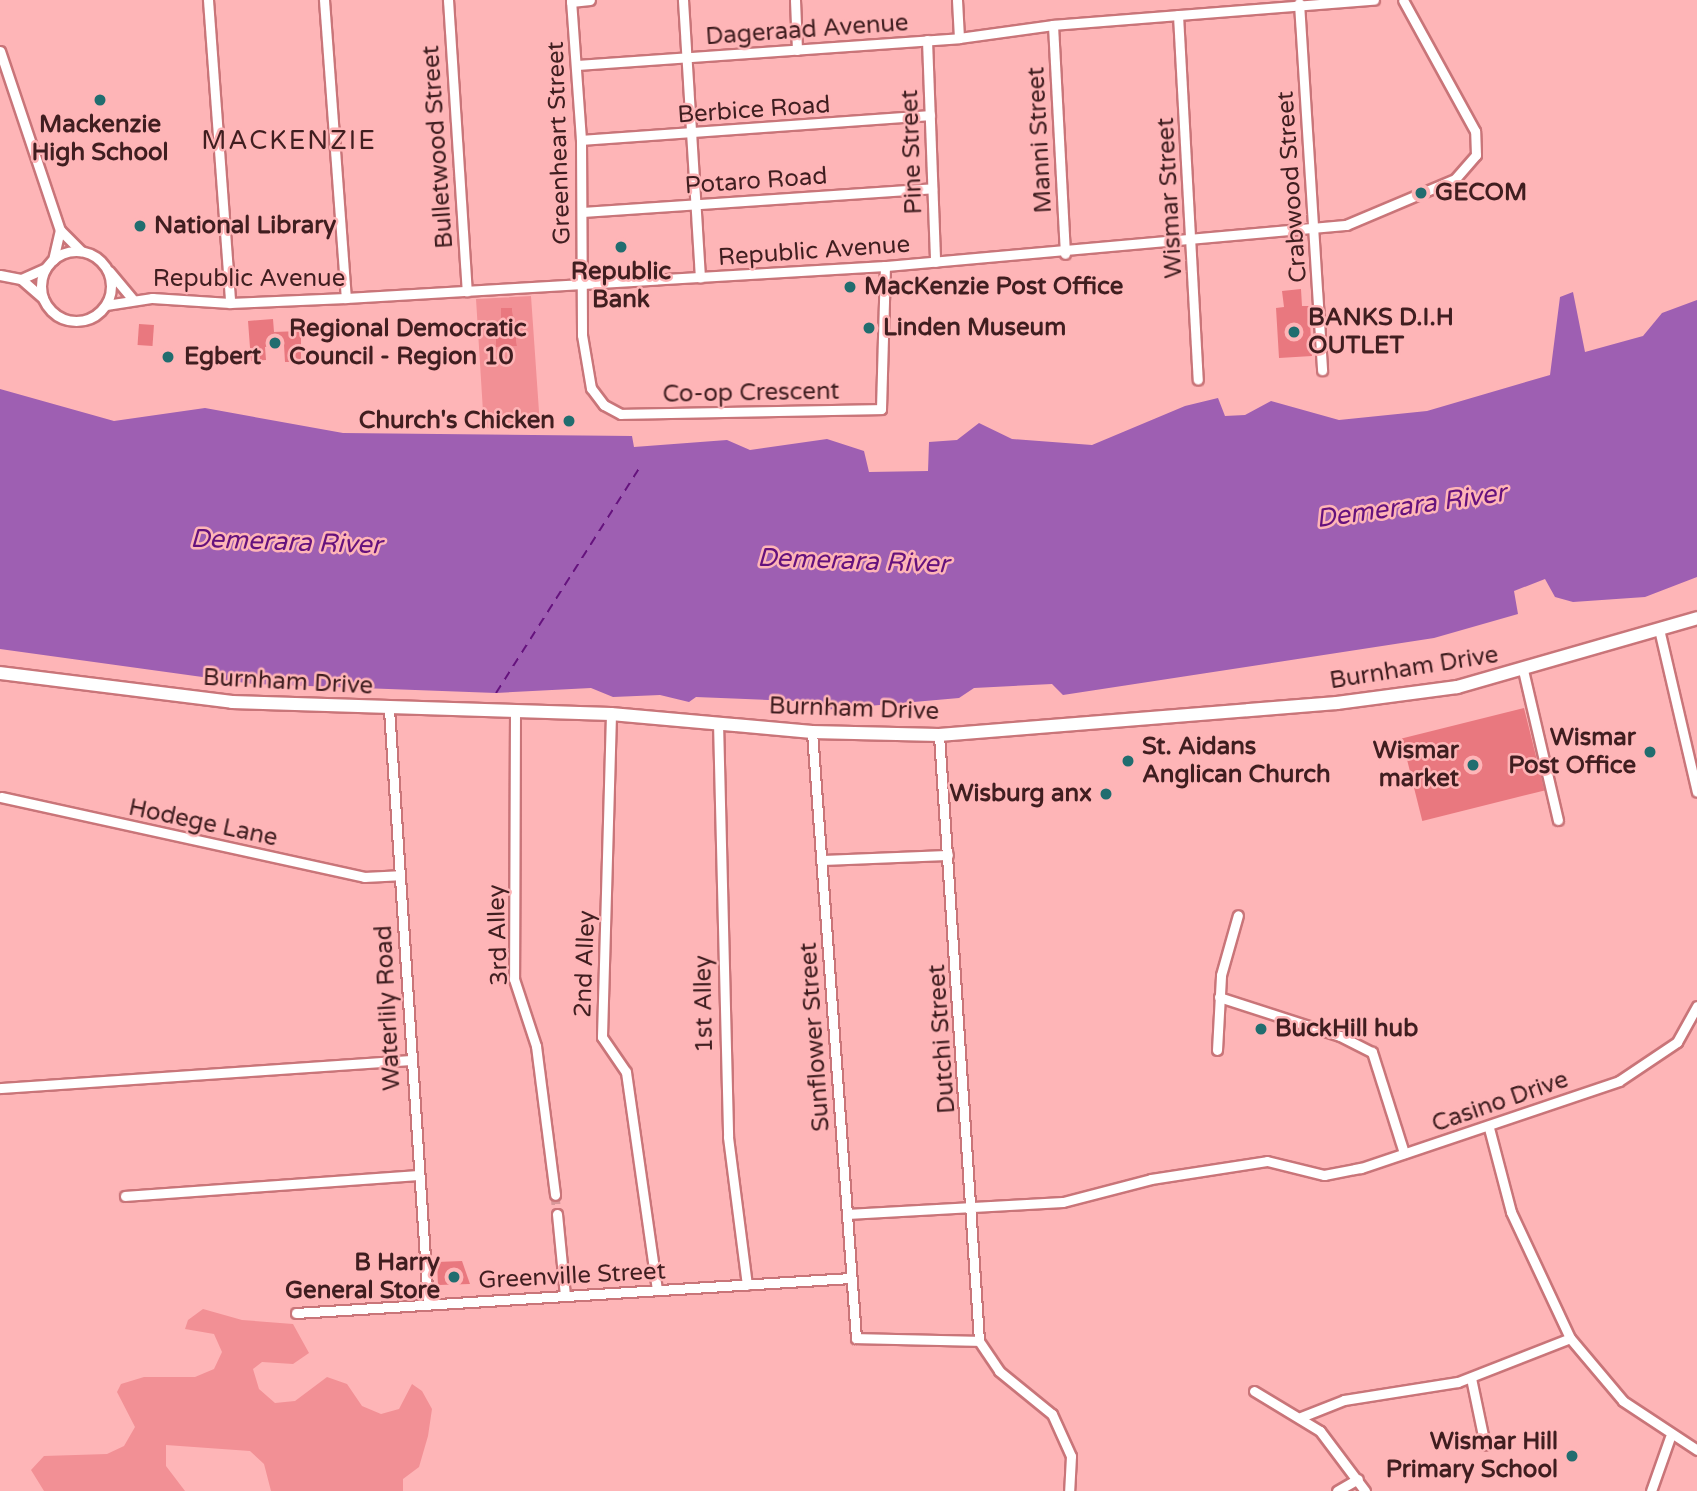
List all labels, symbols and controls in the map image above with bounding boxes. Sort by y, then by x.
street label: Dageraad Avenue [705,9,909,51]
street label: Greenheart Street [541,41,577,245]
street label: Bulletwood Street [417,44,459,250]
street label: Manni Street [1022,66,1058,214]
street label: Pine Street [895,89,929,215]
street label: Berbice Road [677,90,831,130]
street label: Crabwood Street [1271,90,1313,284]
marker: Mackenzie High School [92,92,108,108]
place label: Mackenzie High School [31,111,169,167]
street label: Wismar Street [1151,117,1189,279]
district label: MACKENZIE [202,125,376,157]
street label: Potaro Road [684,162,828,200]
place label: GECOM [1435,179,1527,207]
marker: GECOM [1413,185,1429,201]
place label: National Library [154,212,336,240]
marker: National Library [132,218,148,234]
street label: Republic Avenue [717,230,911,272]
marker: Republic Bank [613,239,629,255]
place label: Republic Bank [571,258,671,314]
street label: Republic Avenue [153,265,345,293]
place label: MacKenzie Post Office [864,273,1123,301]
marker: MacKenzie Post Office [842,279,858,295]
place label: BANKS D.I.H OUTLET [1308,304,1454,360]
place label: Linden Museum [883,314,1066,342]
place label: Regional Democratic Council - Region 10 [289,315,527,371]
marker: Linden Museum [861,320,877,336]
marker: BANKS D.I.H OUTLET [1286,324,1302,340]
marker: Regional Democratic Council - Region 10 [267,335,283,351]
place label: Egbert [184,343,261,371]
marker: Egbert [158,347,178,367]
street label: Co-op Crescent [662,377,840,409]
place label: Church's Chicken [359,407,555,435]
marker: Church's Chicken [561,413,577,429]
water label: Demerara River [1314,477,1508,535]
water label: Demerara River [190,523,382,561]
water label: Demerara River [757,542,949,580]
street label: Burnham Drive [1328,640,1500,696]
street label: Burnham Drive [202,663,374,701]
street label: Burnham Drive [768,692,940,726]
place label: Wismar Post Office [1508,724,1636,780]
place label: St. Aidans Anglican Church [1142,733,1331,789]
place label: Wismar market [1373,737,1459,793]
marker: Wismar Post Office [1642,744,1658,760]
marker: St. Aidans Anglican Church [1120,753,1136,769]
marker: Wismar market [1465,757,1481,773]
place label: Wisburg anx [949,780,1092,808]
marker: Wisburg anx [1098,786,1114,802]
street label: Hodege Lane [126,793,280,853]
street label: 3rd Alley [482,884,514,986]
street label: 2nd Alley [569,910,601,1018]
street label: Waterlily Road [369,925,407,1091]
street label: Sunflower Street [794,941,836,1133]
street label: 1st Alley [689,955,719,1053]
street label: Dutchi Street [922,963,962,1115]
place label: BuckHill hub [1275,1015,1418,1043]
marker: BuckHill hub [1253,1021,1269,1037]
street label: Casino Drive [1428,1065,1572,1139]
place label: B Harry General Store [285,1249,440,1305]
street label: Greenville Street [478,1257,666,1295]
marker: B Harry General Store [446,1269,462,1285]
place label: Wismar Hill Primary School [1386,1428,1558,1484]
marker: Wismar Hill Primary School [1564,1448,1580,1464]

